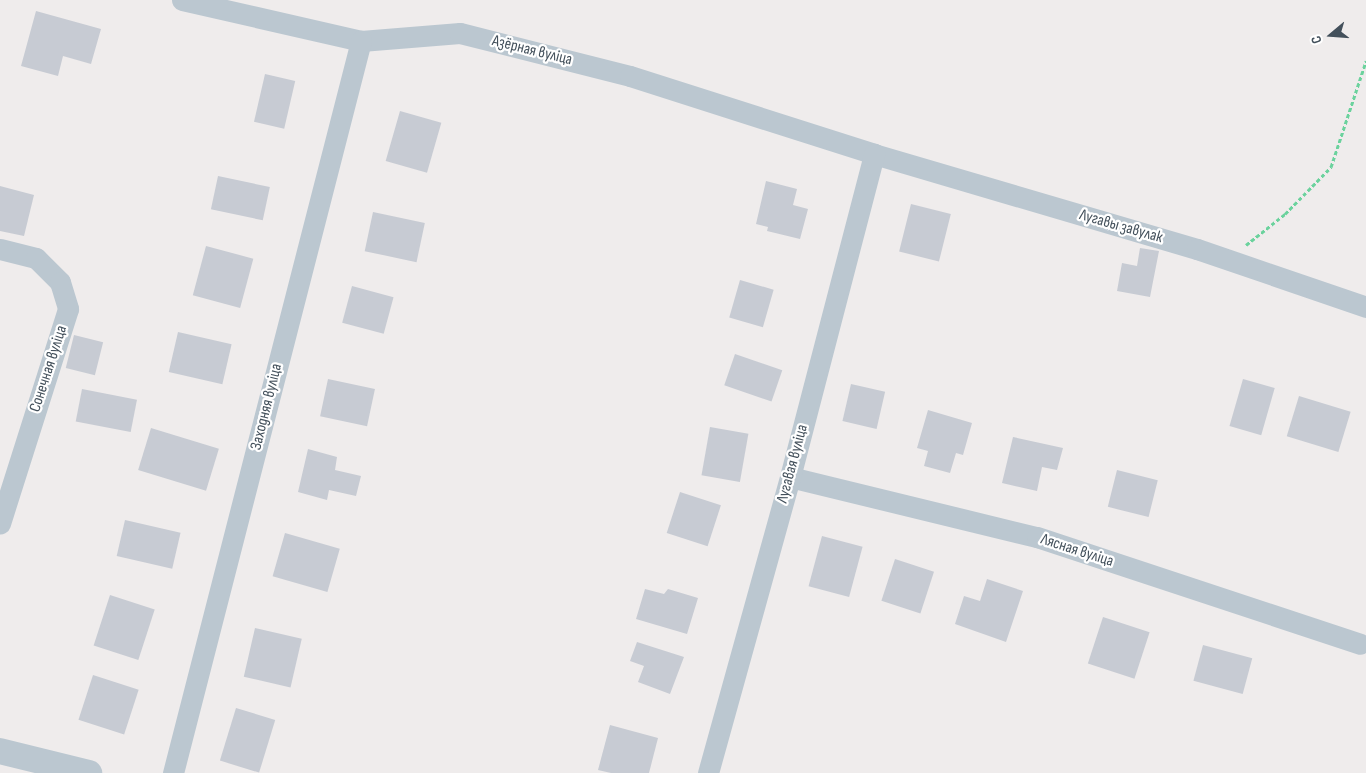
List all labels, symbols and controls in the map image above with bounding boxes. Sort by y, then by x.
north arrow [1306,10,1356,60]
street label: Азёрная вуліца [490,32,574,70]
text: С [1307,34,1325,46]
street label: Лугавы завулак [1077,206,1165,248]
street label: Сонечная вуліца [26,323,72,415]
street label: Заходняя вуліца [247,362,287,452]
street label: Лугавая вуліца [773,423,813,505]
street label: Лясная вуліца [1038,530,1116,572]

